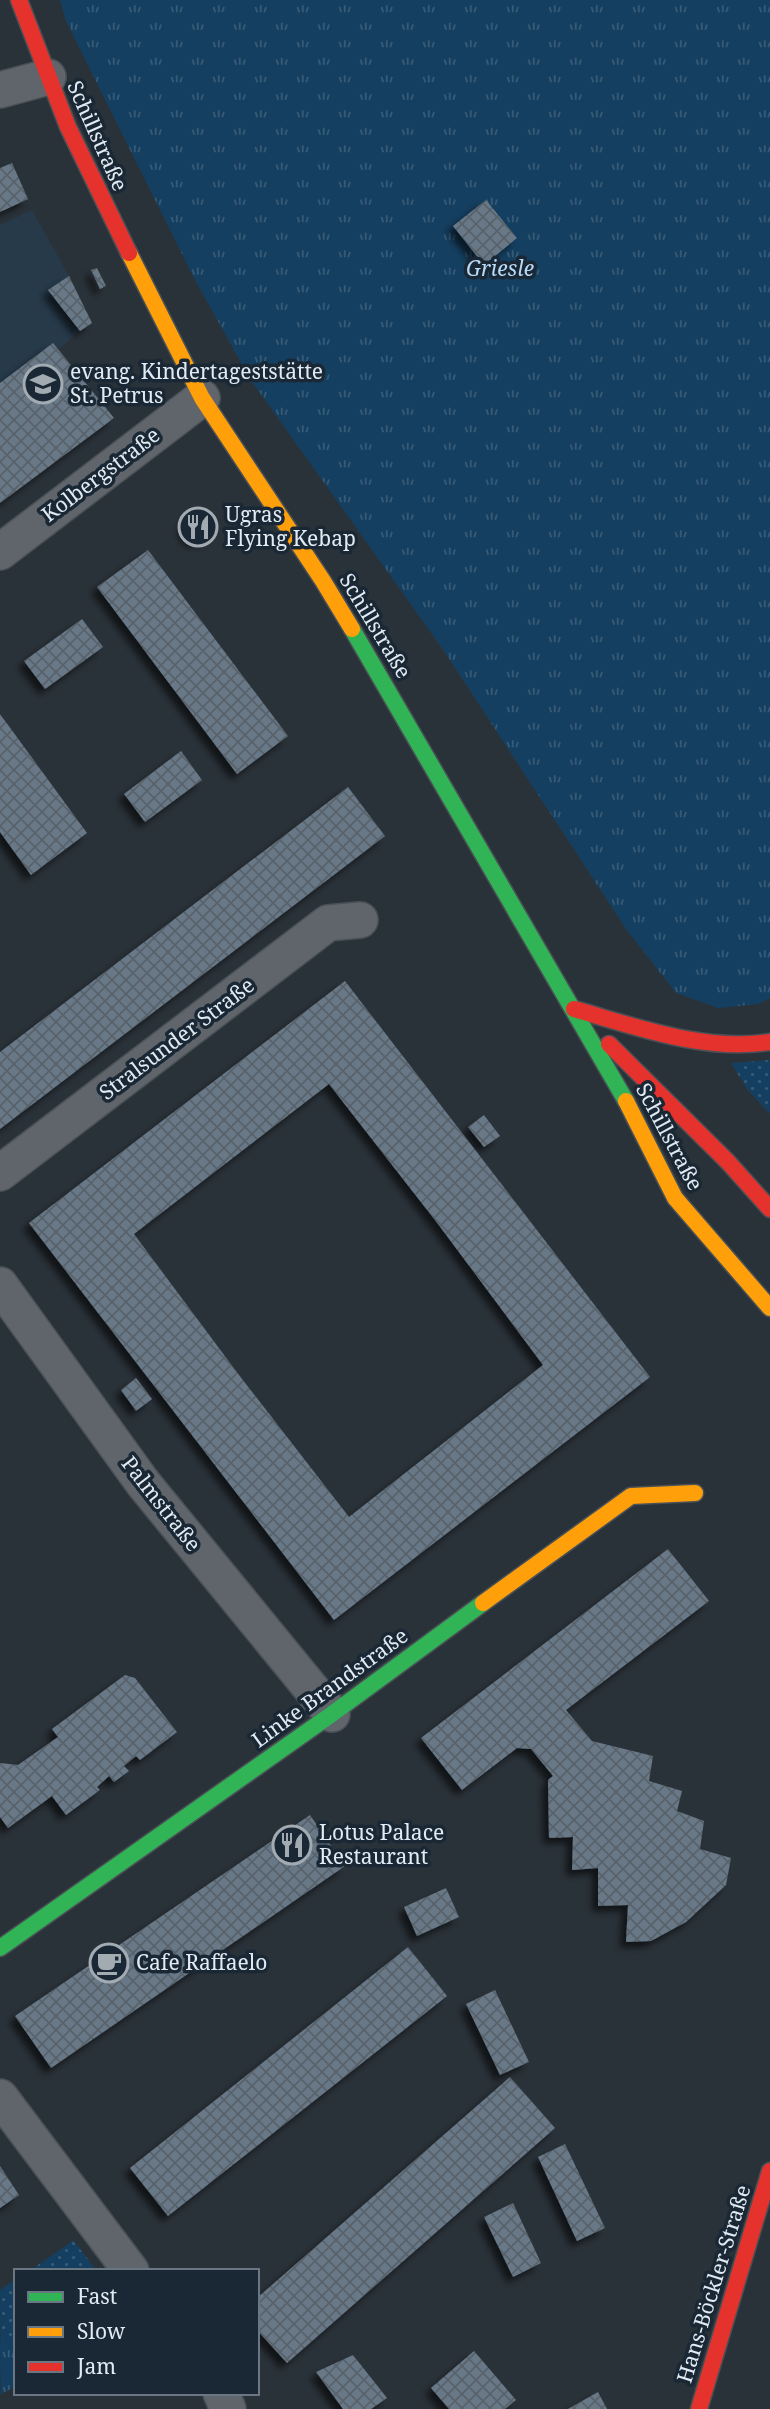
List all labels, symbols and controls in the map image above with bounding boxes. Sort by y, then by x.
street label: Schillstraße [61,76,135,195]
park label: Griesle [466,254,534,282]
place label: evang. Kindertageststätte St. Petrus [70,357,323,409]
school or university icon: evang. Kindertageststätte St. Petrus [22,363,64,405]
street label: Kolbergstraße [36,421,165,528]
place label: Ugras Flying Kebap [225,500,356,552]
restaurant icon: Ugras Flying Kebap [177,506,219,548]
street label: Schillstraße [334,568,418,683]
street label: Stralsunder Straße [93,971,260,1106]
street label: Schillstraße [630,1078,710,1195]
street label: Palmstraße [116,1450,208,1557]
street label: Linke Brandstraße [246,1621,413,1753]
place label: Lotus Palace Restaurant [319,1818,444,1870]
restaurant icon: Lotus Palace Restaurant [271,1824,313,1866]
cafe icon: Cafe Raffaelo [88,1942,130,1984]
place label: Cafe Raffaelo [136,1948,267,1976]
street label: Hans-Böckler-Straße [670,2181,756,2386]
legend [14,2269,259,2395]
text: Fast [77,2282,117,2310]
text: Slow [77,2317,126,2345]
text: Jam [76,2352,116,2380]

